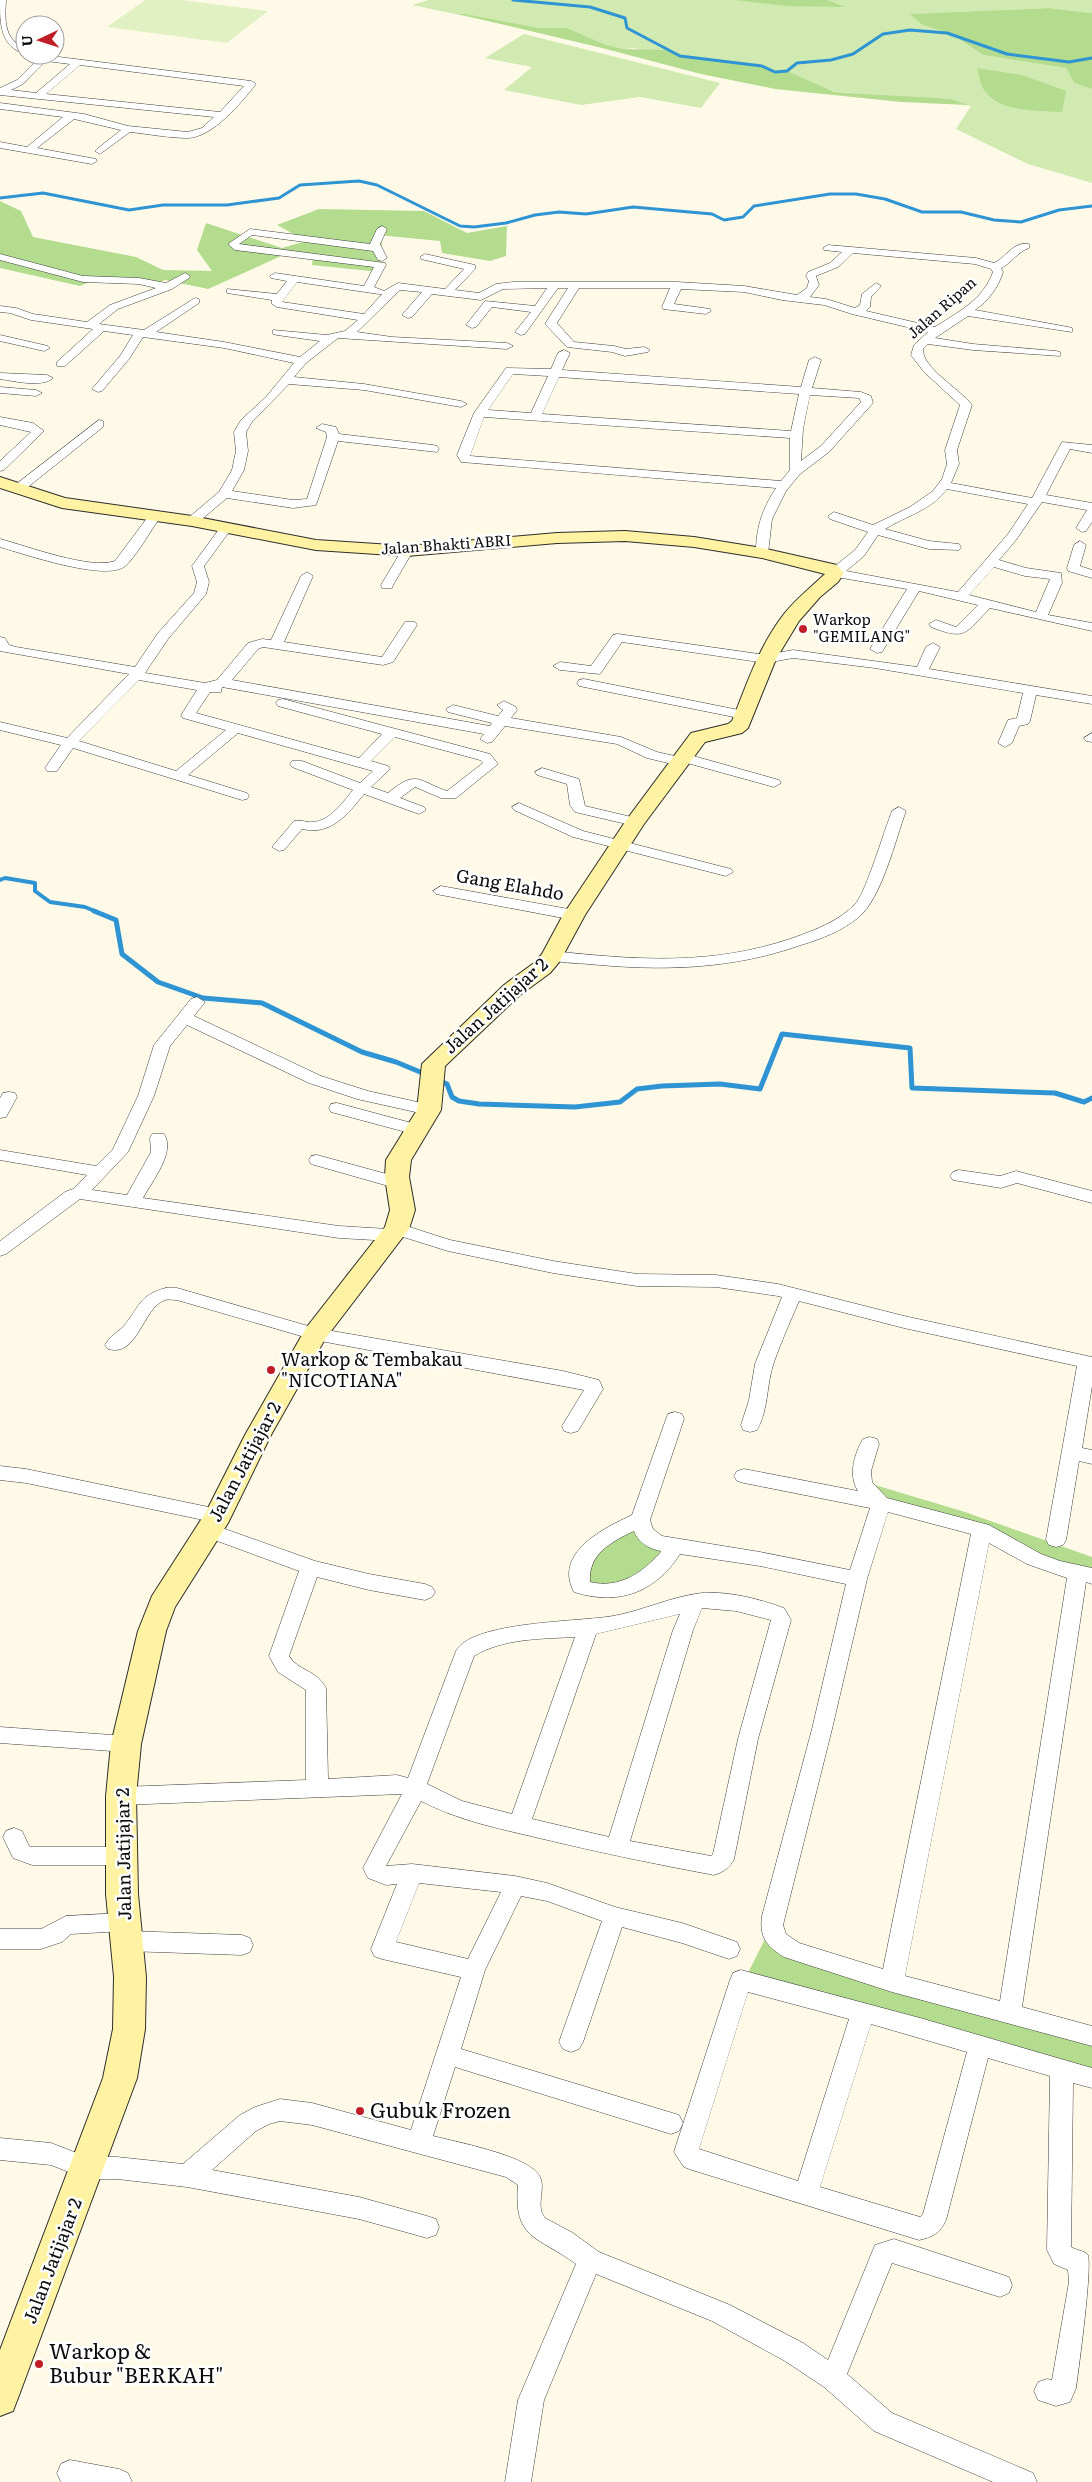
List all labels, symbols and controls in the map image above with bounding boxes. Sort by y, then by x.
north arrow [15,15,65,65]
text: U [16,35,36,47]
street label: Jalan Ripan [901,270,981,343]
street label: Jalan Bhakti ABRI [380,527,512,560]
place label: Warkop "GEMILANG" [813,607,910,647]
marker: Warkop "GEMILANG" [797,623,809,635]
street label: Gang Elahdo [454,861,566,906]
street label: Jalan Jatijajar 2 [437,950,553,1059]
place label: Warkop & Tembakau "NICOTIANA" [281,1345,462,1393]
marker: Warkop & Tembakau "NICOTIANA" [265,1364,277,1376]
street label: Jalan Jatijajar 2 [201,1396,287,1526]
street label: Jalan Jatijajar 2 [108,1788,137,1921]
place label: Gubuk Frozen [370,2093,511,2124]
marker: Gubuk Frozen [354,2105,366,2117]
street label: Jalan Jatijajar 2 [15,2194,88,2327]
place label: Warkop & Bubur "BERKAH" [49,2334,223,2389]
marker: Warkop & Bubur "BERKAH" [33,2358,45,2370]

